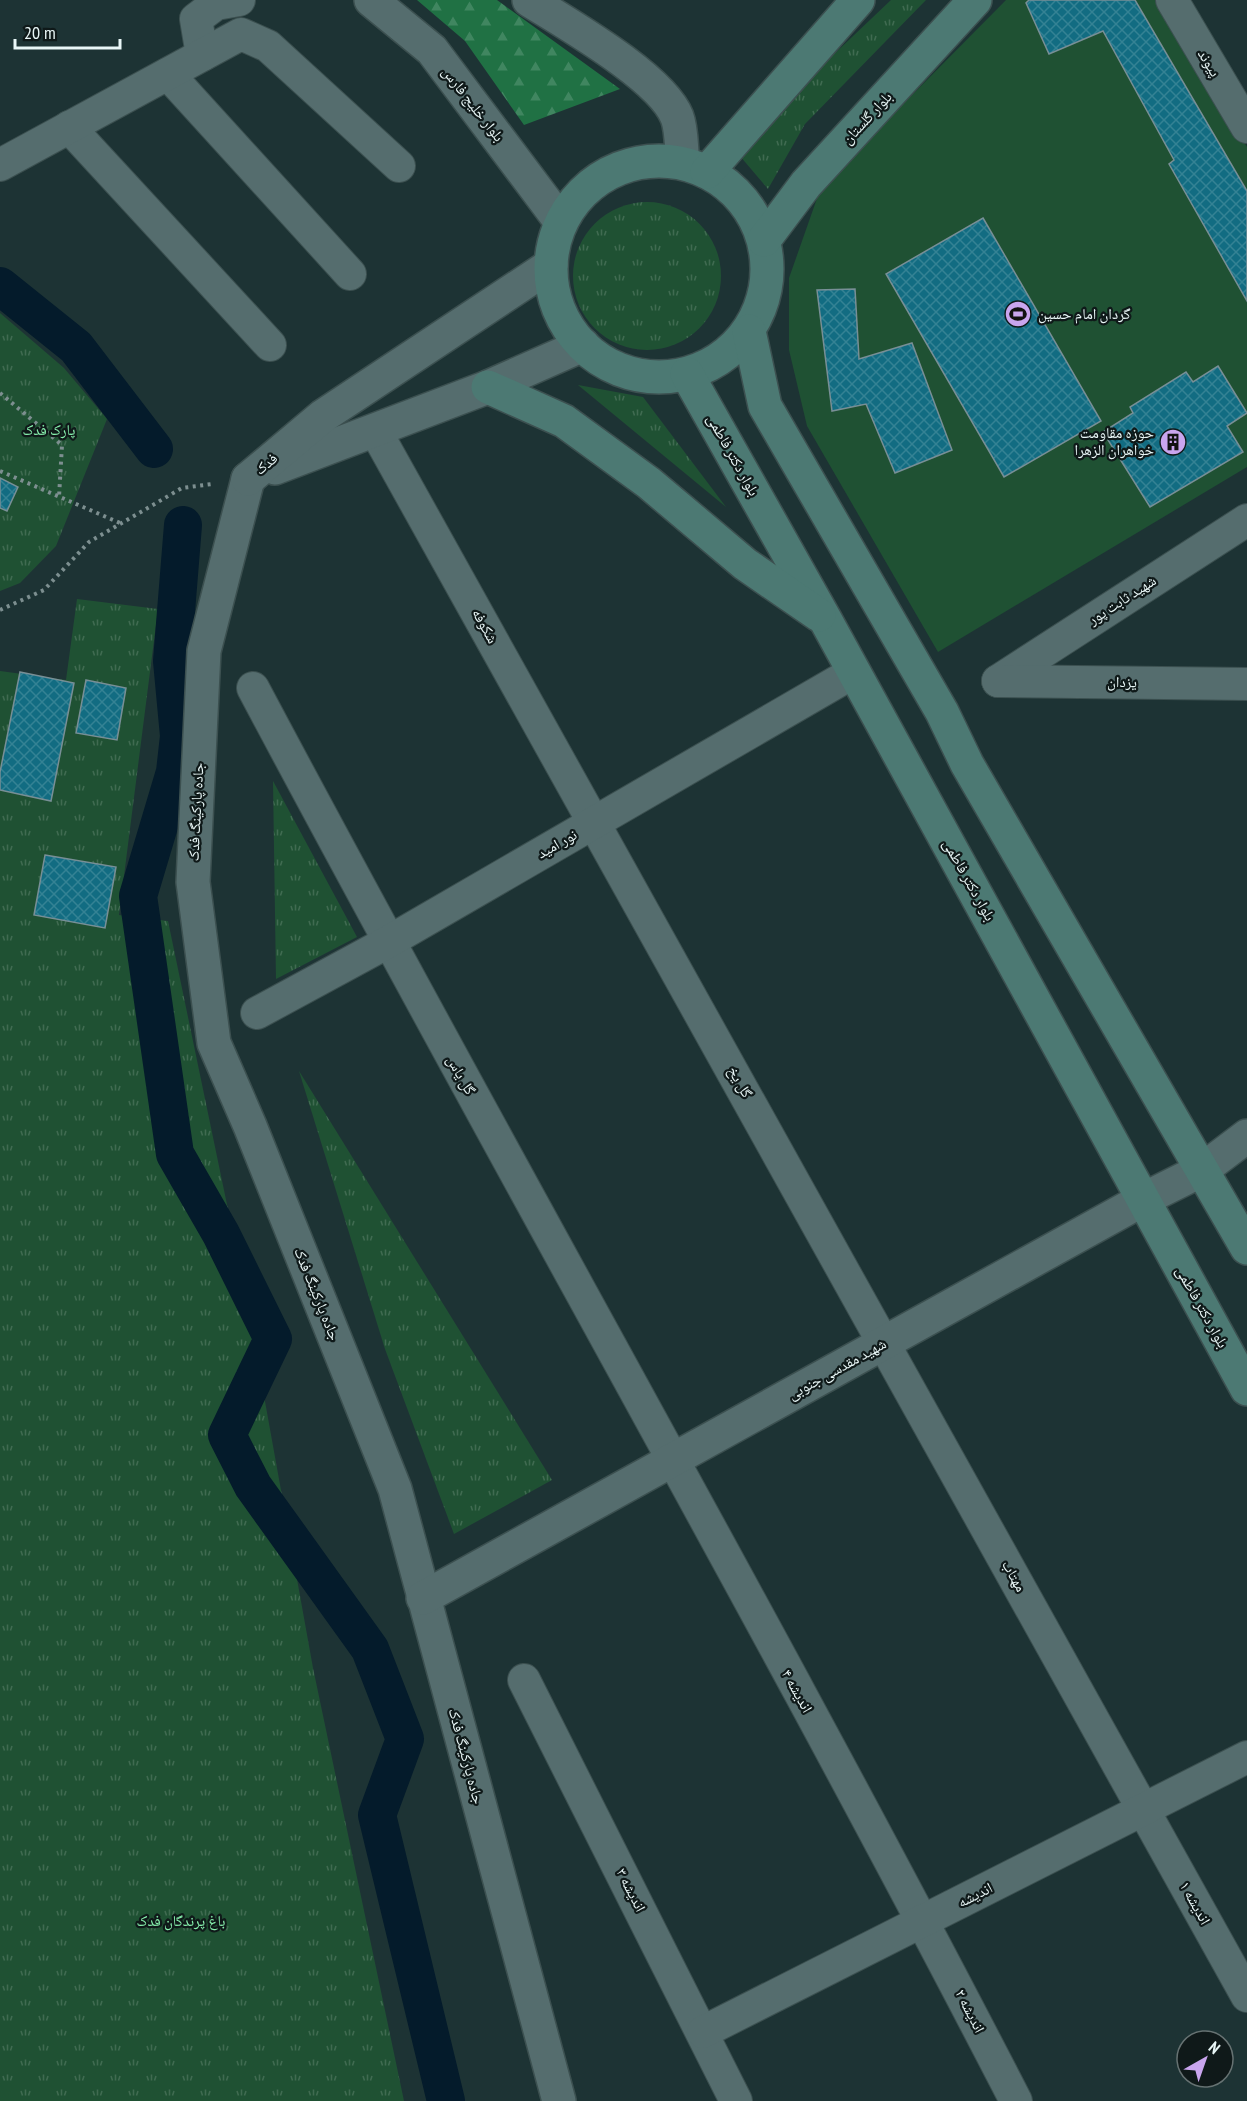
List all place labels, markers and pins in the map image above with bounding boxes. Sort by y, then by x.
sports icon: گردان امام حسین [1003,299,1033,329]
place label: گردان امام حسین [1038,304,1131,324]
place label: حوزه مقاومت خواهران الزهرا [1075,423,1154,460]
building icon: حوزه مقاومت خواهران الزهرا [1158,427,1188,457]

